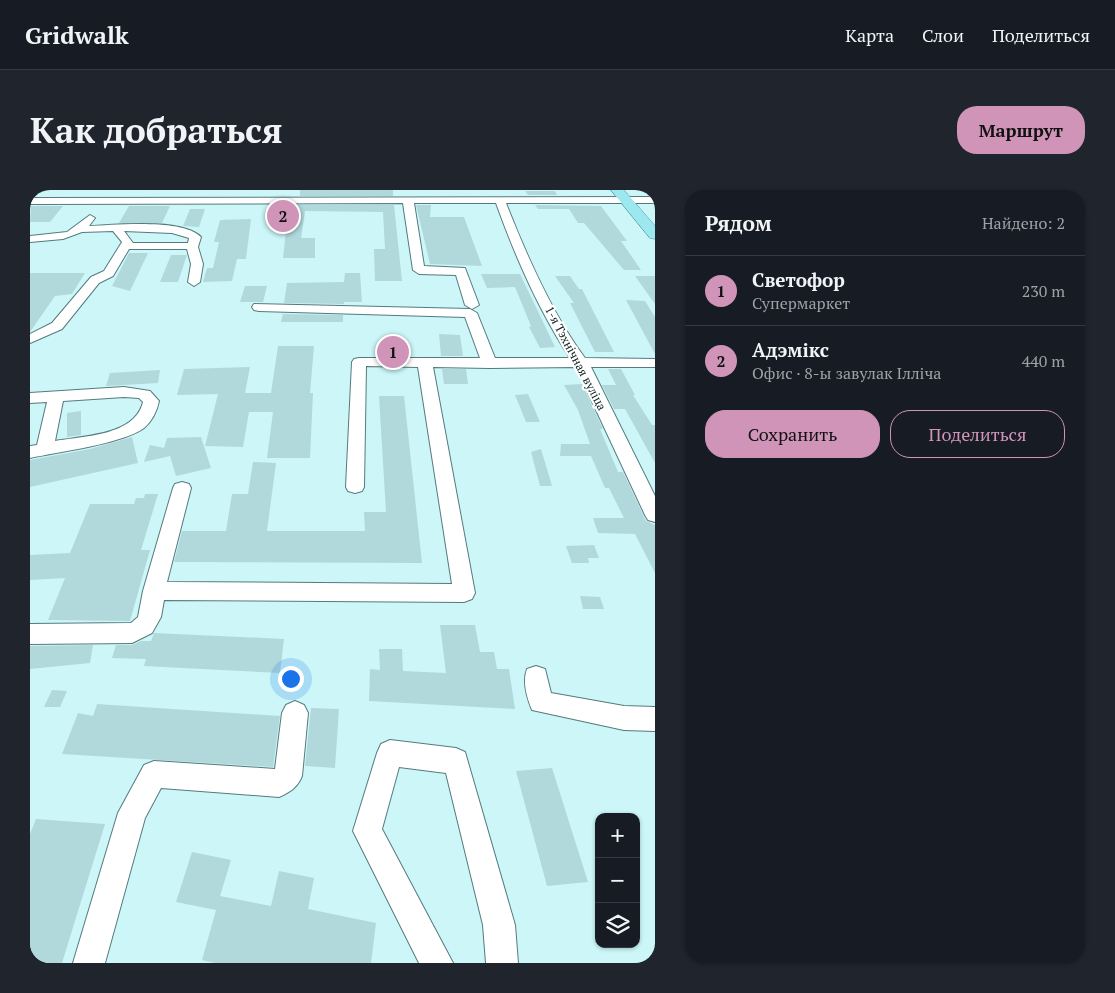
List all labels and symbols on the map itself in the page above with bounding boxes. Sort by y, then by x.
pin: 2 [267,197,299,235]
street label: 1-я Тэхнічная вуліца [542,303,610,413]
pin: 1 [377,333,409,371]
your location [278,666,304,692]

